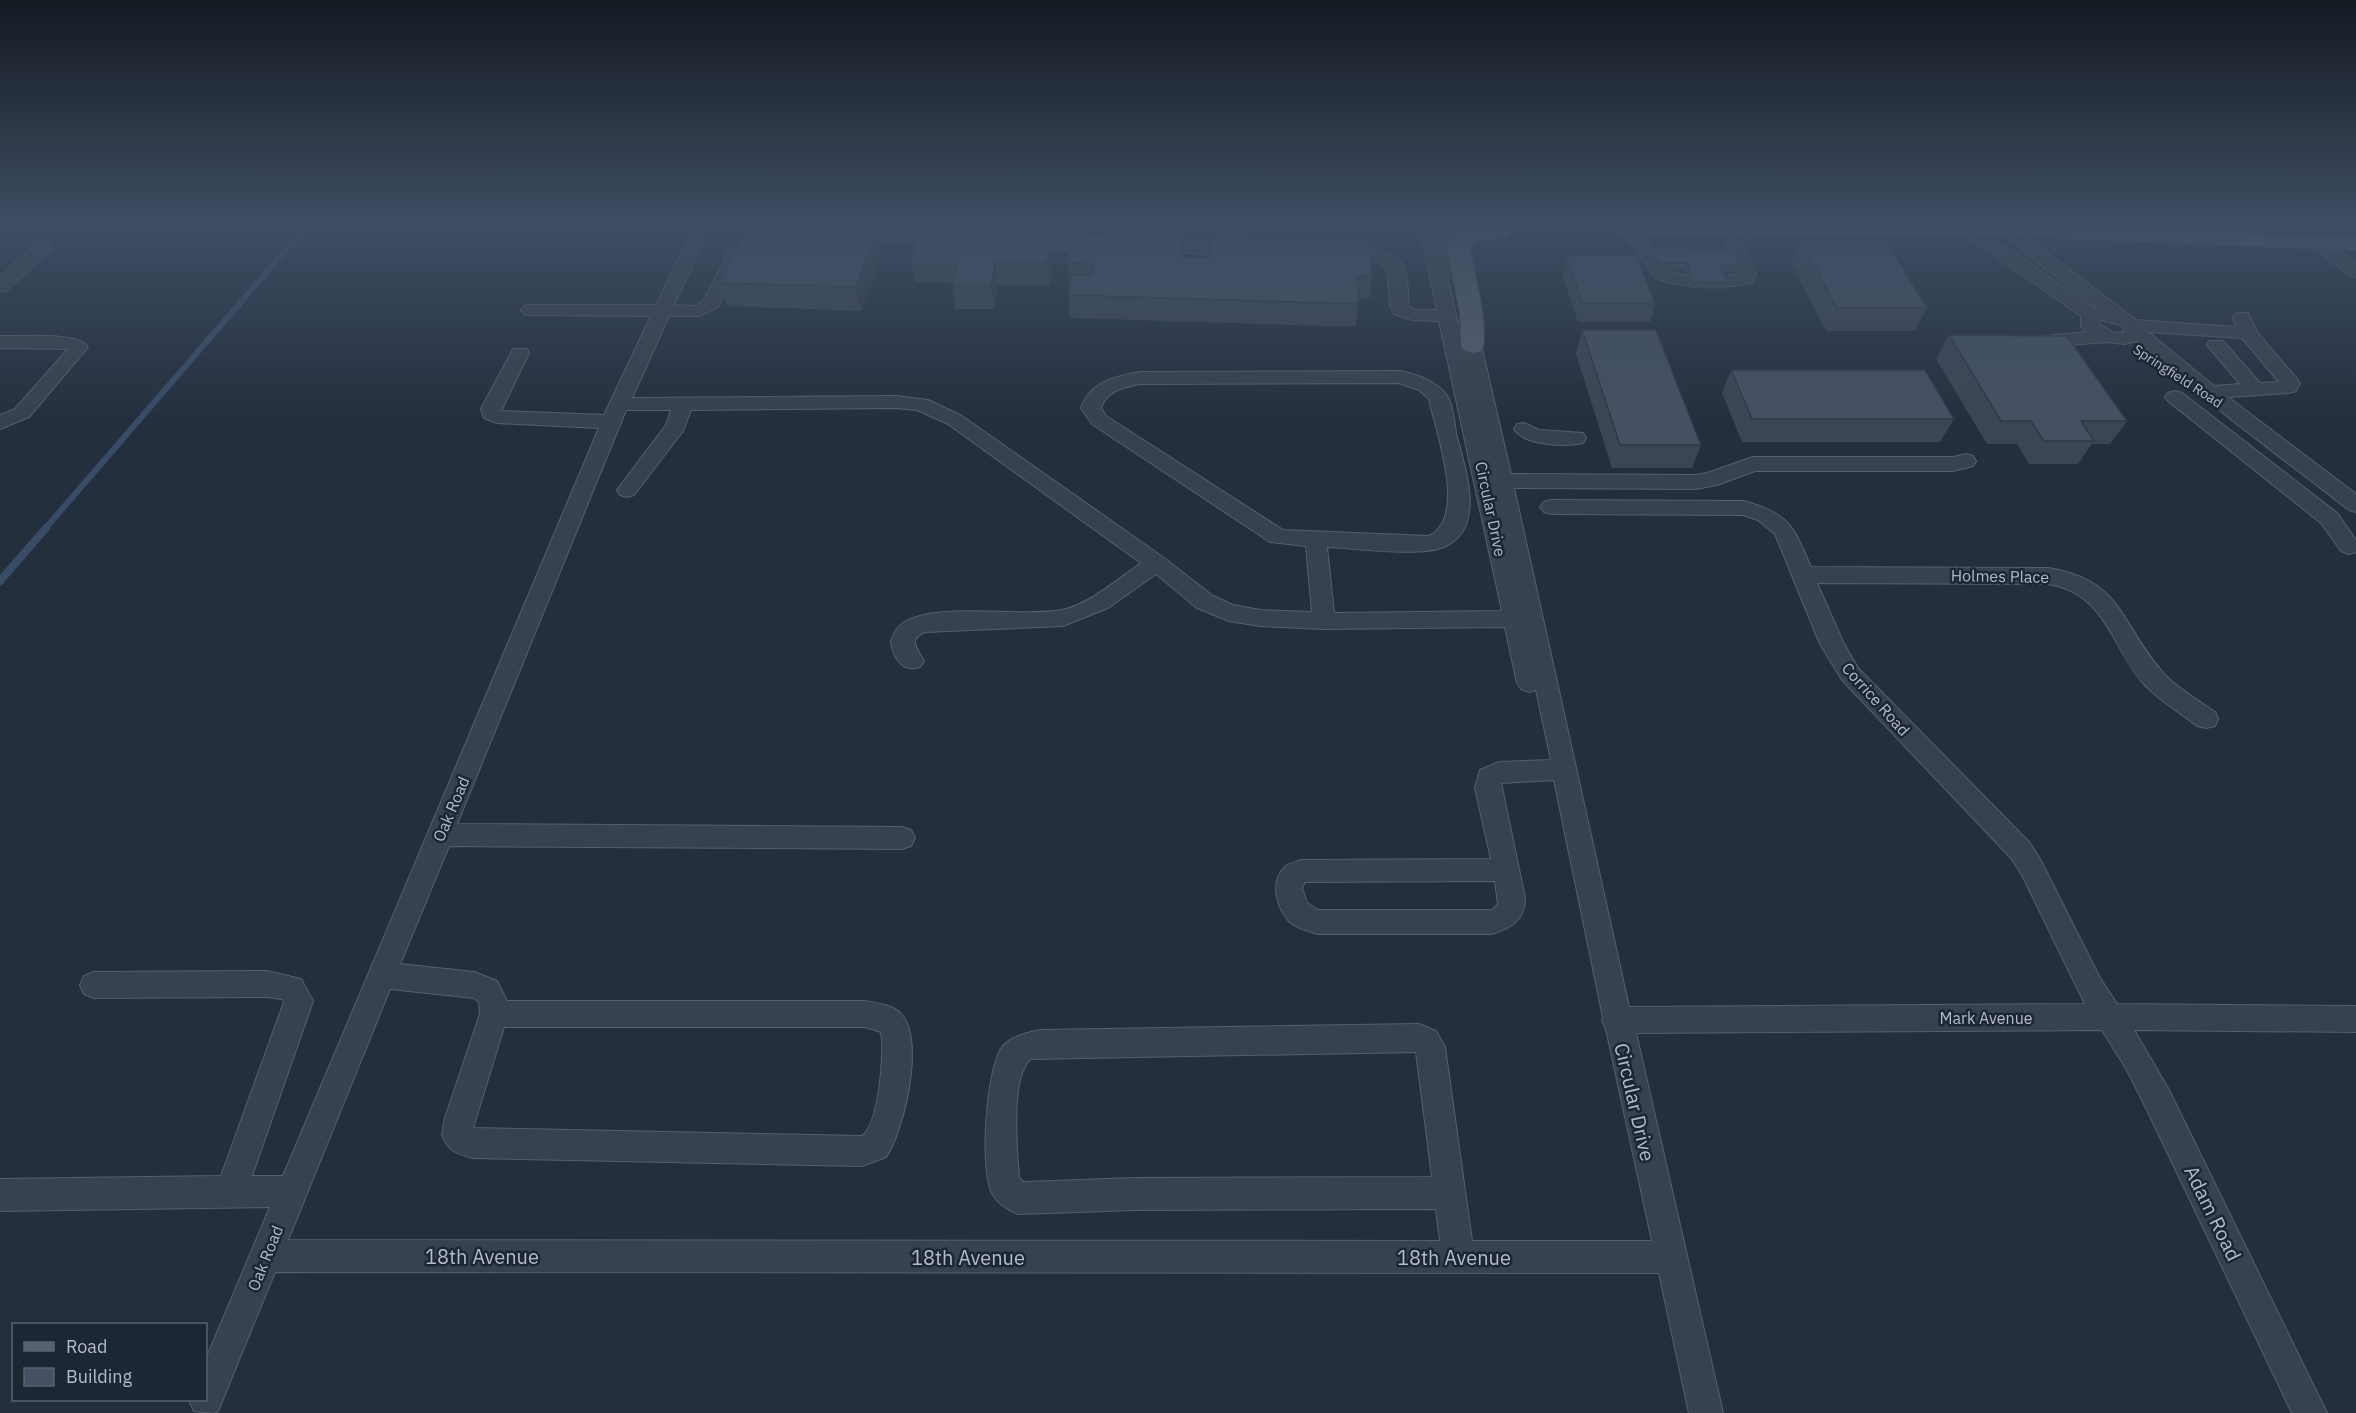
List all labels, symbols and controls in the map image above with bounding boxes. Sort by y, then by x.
street label: Springfield Road [2130,340,2226,412]
street label: Circular Drive [1471,460,1511,559]
street label: Holmes Place [1951,565,2050,587]
street label: Corrice Road [1838,658,1914,740]
street label: Oak Road [428,773,474,845]
street label: Mark Avenue [1939,1008,2033,1028]
street label: Circular Drive [1608,1040,1662,1164]
street label: Adam Road [2178,1161,2248,1265]
street label: Oak Road [243,1222,287,1294]
street label: 18th Avenue [425,1243,539,1270]
street label: 18th Avenue [911,1244,1025,1271]
street label: 18th Avenue [1397,1244,1511,1271]
legend [12,1323,207,1401]
text: Road [66,1335,107,1358]
text: Building [66,1365,133,1388]

